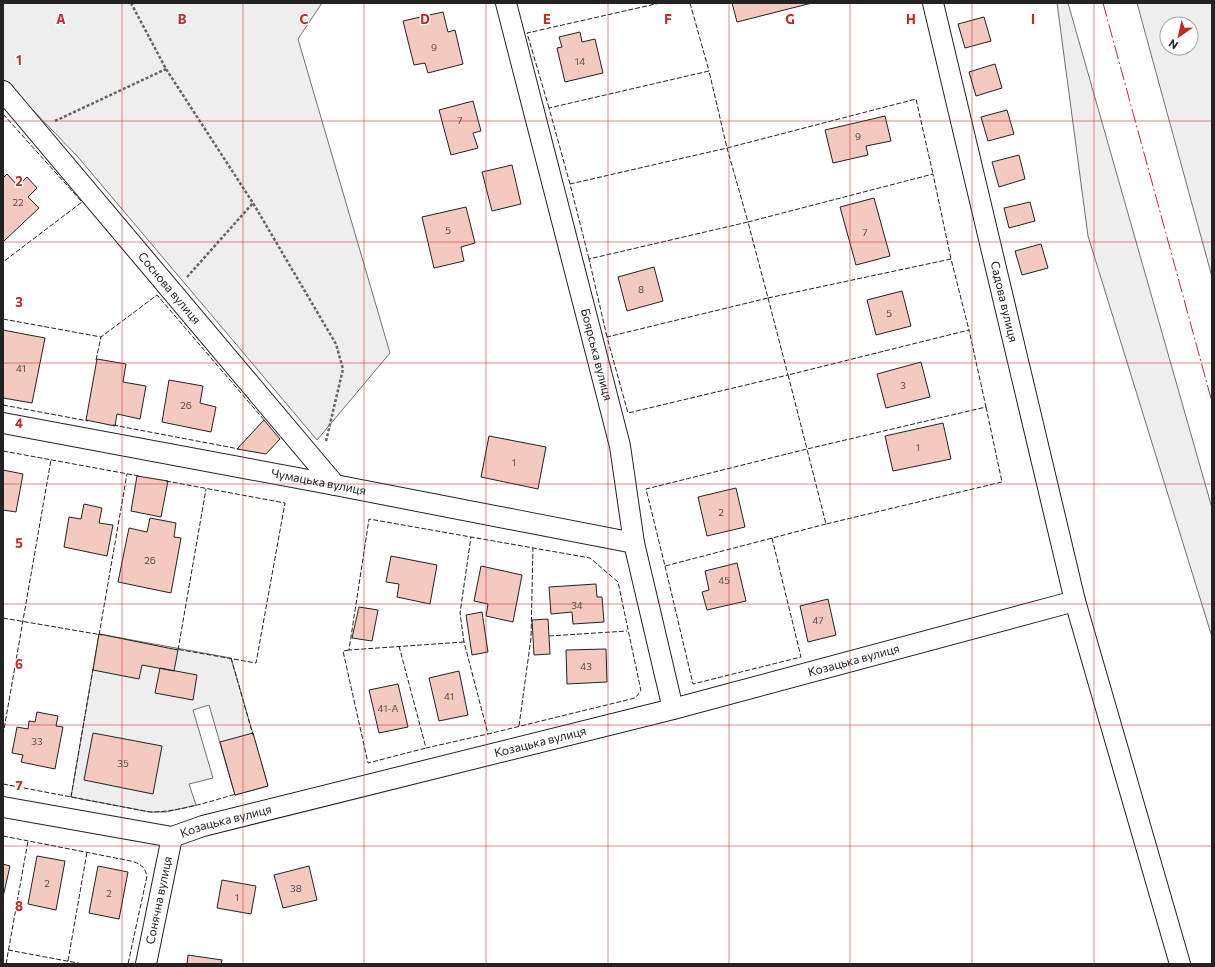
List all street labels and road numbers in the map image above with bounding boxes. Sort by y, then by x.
street label: Соснова вулиця [136,249,204,326]
street label: Садова вулиця [989,260,1021,343]
street label: Боярська вулиця [579,307,616,402]
street label: Чумацька вулиця [270,465,367,497]
street label: Козацька вулиця [806,640,901,678]
street label: Козацька вулиця [493,723,587,759]
street label: Козацька вулиця [178,801,273,840]
street label: Сонячна вулиця [142,855,174,945]

